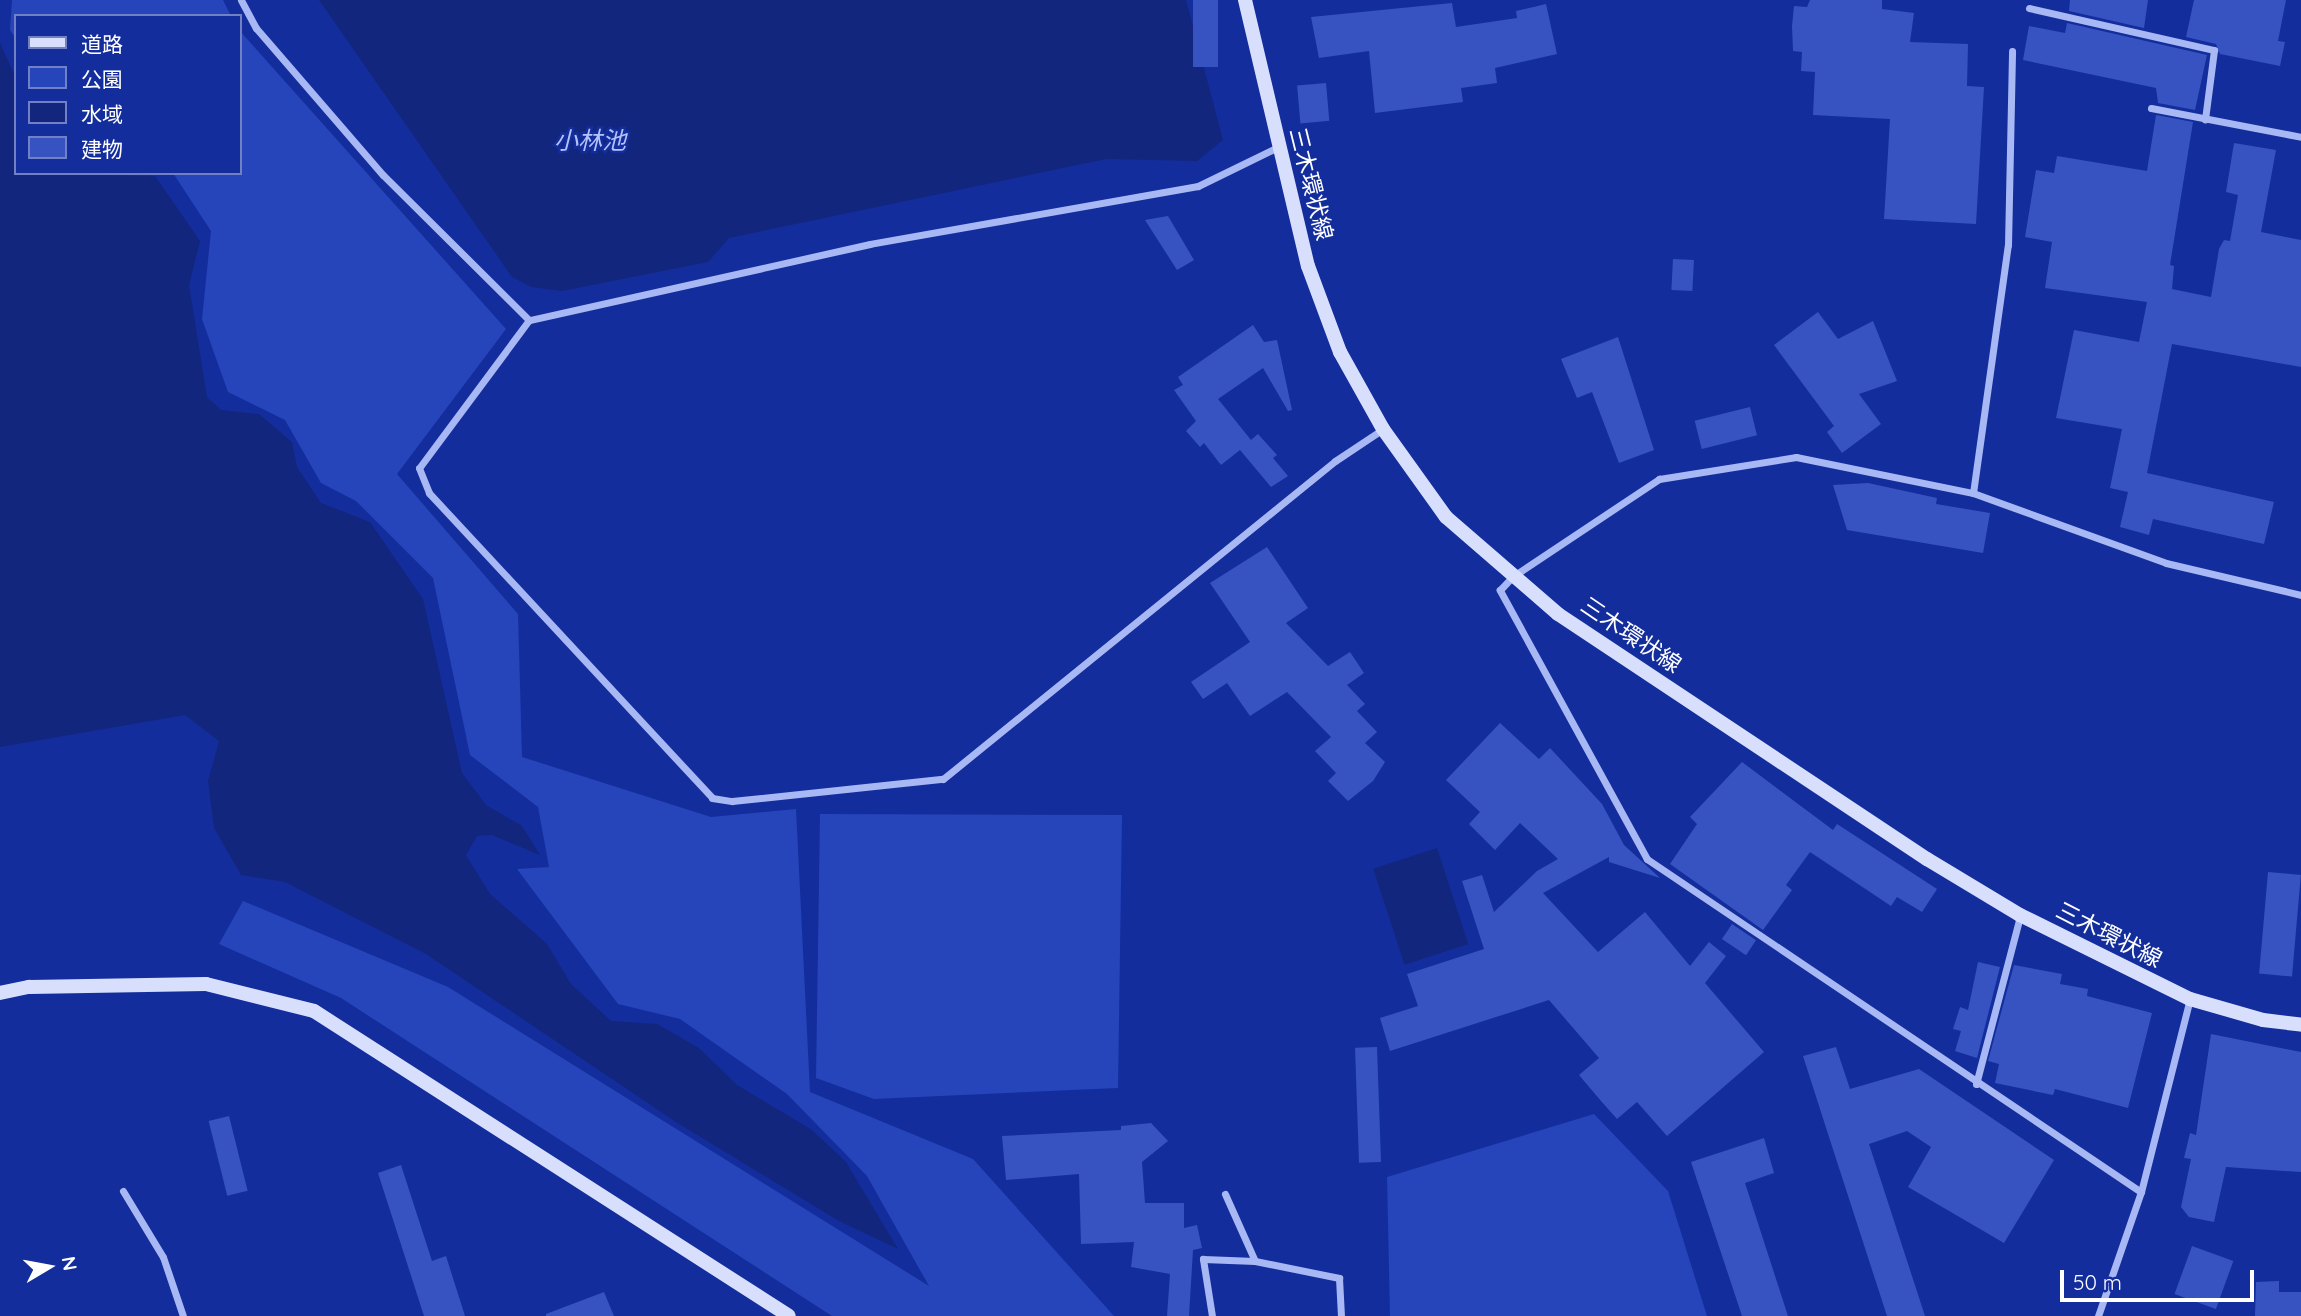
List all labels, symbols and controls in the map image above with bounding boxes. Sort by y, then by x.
legend [14,14,242,175]
text: 道路 [81,31,123,57]
text: 公園 [81,66,123,92]
text: 水域 [81,101,123,127]
street label: 三木環状線 [1284,125,1338,243]
water label: 小林池 [554,127,626,155]
text: 建物 [81,136,123,162]
street label: 三木環状線 [1576,591,1686,679]
street label: 三木環状線 [2052,897,2166,973]
north arrow [14,1232,84,1302]
text: N [57,1254,83,1272]
scale bar [2063,1256,2257,1300]
text: 50 m [2073,1269,2122,1295]

